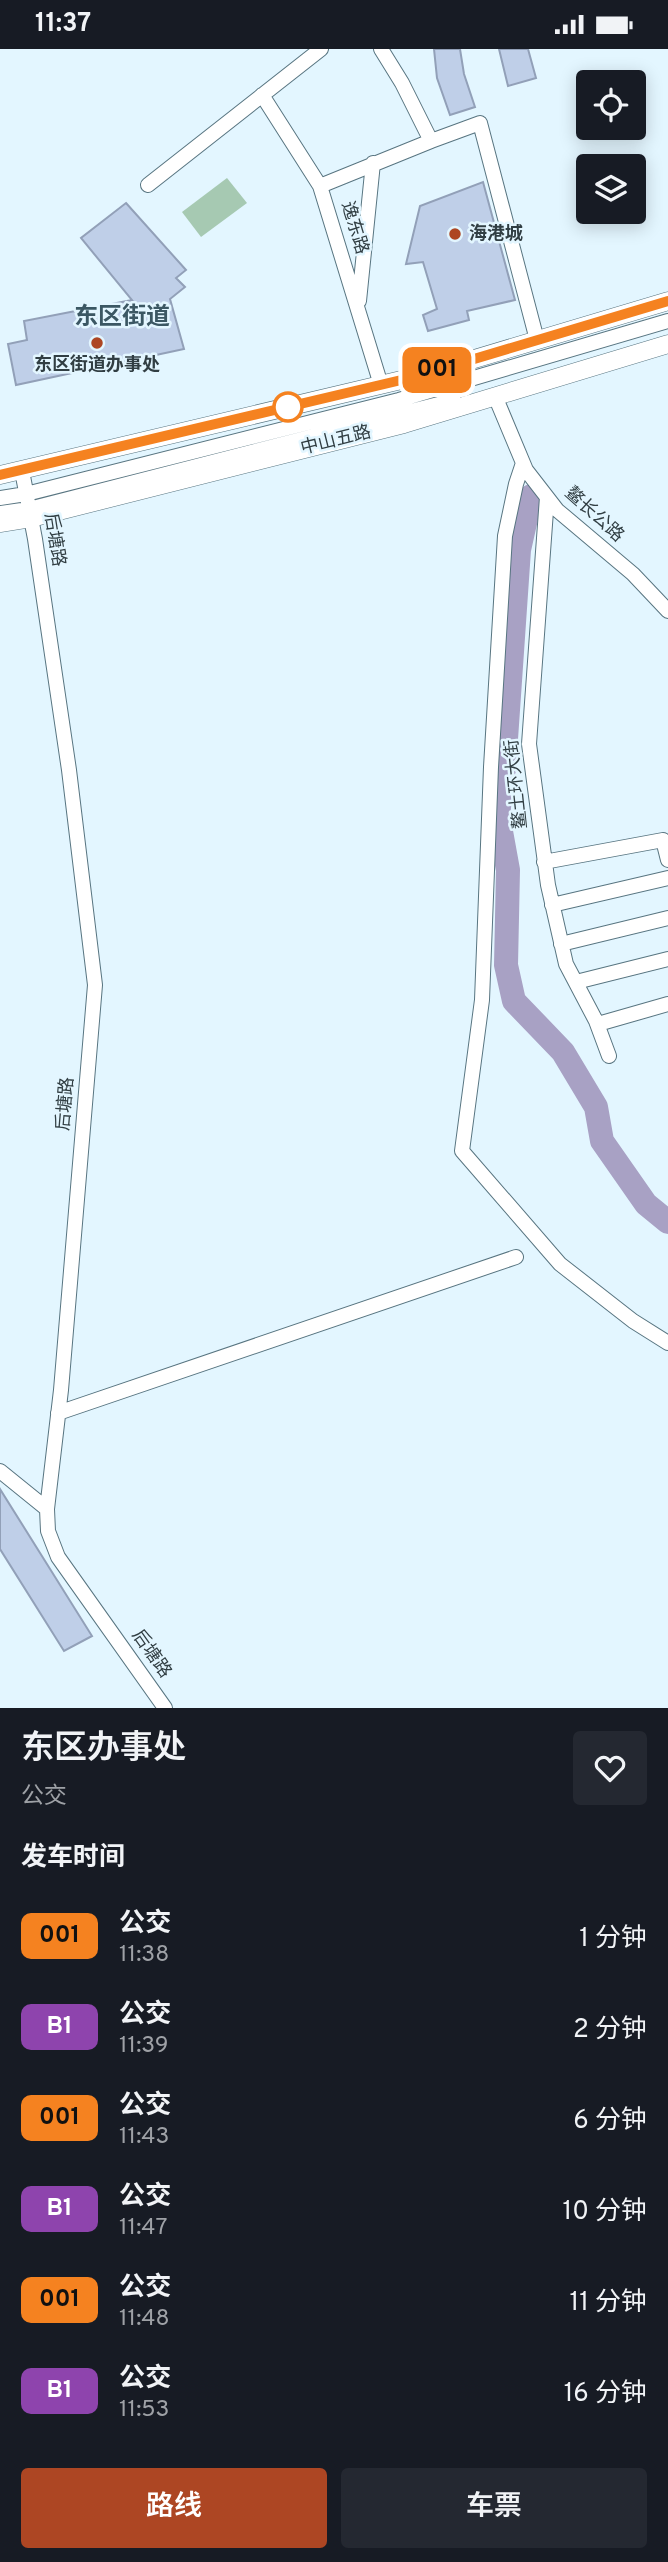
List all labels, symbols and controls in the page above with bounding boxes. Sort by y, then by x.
text: 11:37 [35,8,91,41]
map controls [576,70,646,224]
button: locate [576,70,646,140]
button: layers [576,154,646,224]
street label: 逸东路 [335,199,373,257]
place label: 海港城 [469,223,523,246]
marker: 海港城 [447,226,463,242]
district label: 东区街道 [74,303,170,333]
marker: 东区街道办事处 [89,335,105,351]
line badge: 001 [397,347,477,393]
place label: 东区街道办事处 [34,354,160,377]
text: 001 [416,355,458,385]
unlabelled marker [273,392,303,422]
street label: 中山五路 [298,421,374,461]
street label: 鳌长公路 [560,482,628,548]
street label: 后塘路 [38,512,70,568]
street label: 鳌土环大街 [501,738,533,830]
street label: 后塘路 [52,1076,80,1132]
street label: 后塘路 [126,1625,176,1683]
text: 东区办事处 [21,1729,186,1771]
button: heart [573,1731,647,1805]
text: 公交 [21,1783,67,1812]
text: 发车时间 [21,1842,125,1875]
text: 公交 [119,1908,171,1941]
text: 001 [39,1921,80,1951]
text: 1 分钟 [579,1923,647,1956]
text: 11:38 [119,1941,169,1970]
text: 公交 [119,1999,171,2032]
text: B1 [46,2012,73,2042]
text: 2 分钟 [573,2014,647,2047]
text: 11:39 [119,2032,168,2061]
text: 公交 [119,2090,171,2123]
text: 001 [39,2103,80,2133]
text: 6 分钟 [573,2105,647,2138]
text: 11:43 [119,2123,169,2152]
text: 公交 [119,2181,171,2214]
text: B1 [46,2194,73,2224]
text: 10 分钟 [562,2196,647,2229]
text: 11:47 [119,2214,167,2243]
text: 公交 [119,2272,171,2305]
text: 001 [39,2285,80,2315]
text: 11 分钟 [569,2287,647,2320]
text: 11:48 [119,2305,170,2334]
text: 公交 [119,2363,171,2396]
text: B1 [46,2376,73,2406]
text: 16 分钟 [564,2378,647,2411]
text: 11:53 [119,2396,169,2425]
button: 路线 [21,2468,327,2548]
button: 车票 [341,2468,647,2548]

